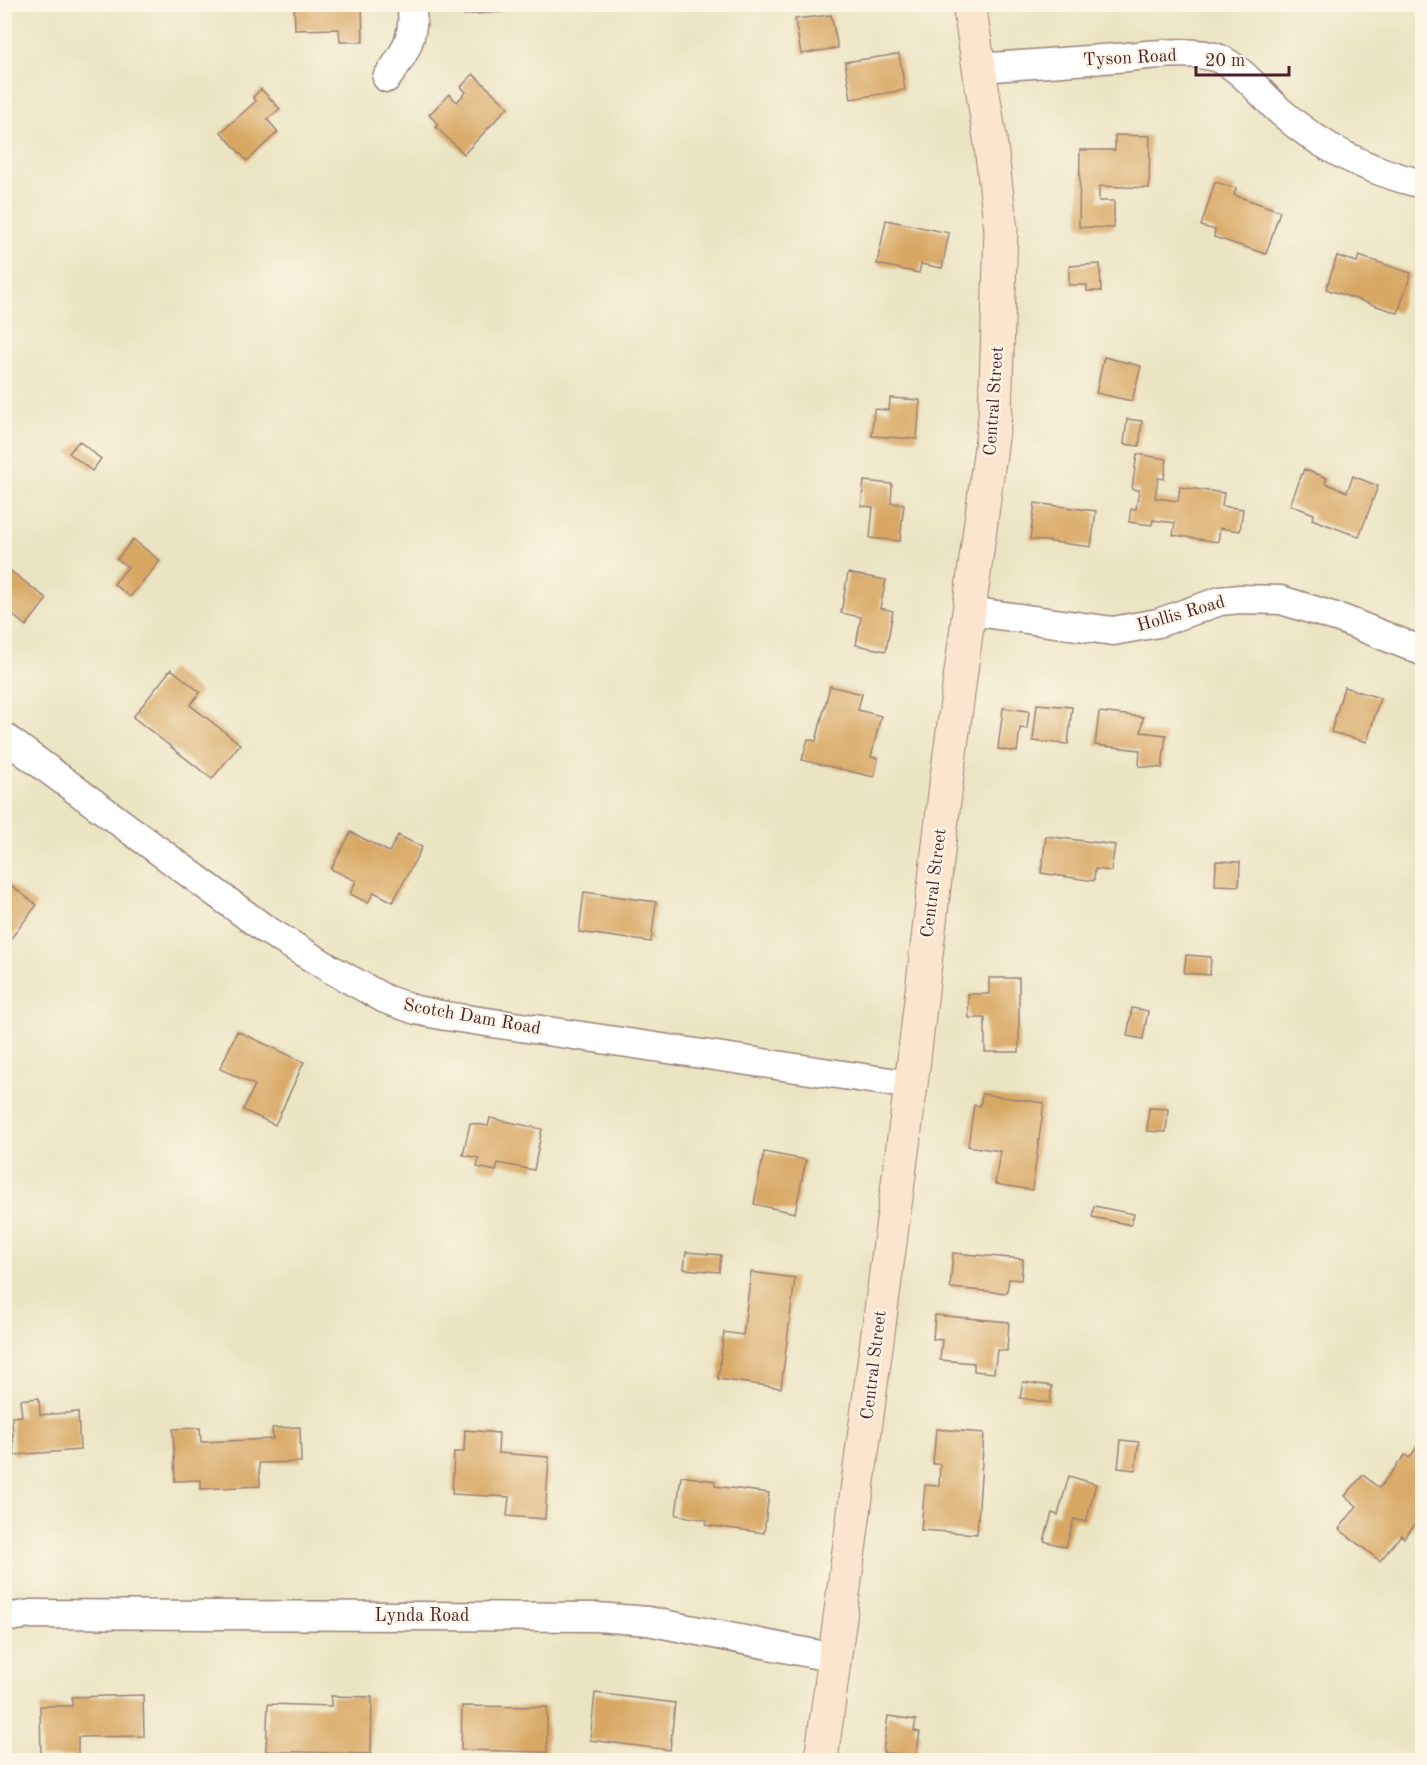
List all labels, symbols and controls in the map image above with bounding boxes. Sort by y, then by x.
scale bar [1196,39,1289,77]
street label: Tyson Road [1083,47,1177,69]
text: 20 m [1205,52,1245,70]
street label: Central Street [981,345,1007,457]
street label: Hollis Road [1135,593,1227,635]
street label: Central Street [918,827,950,939]
street label: Scotch Dam Road [402,996,542,1038]
street label: Central Street [858,1309,890,1421]
street label: Lynda Road [375,1607,469,1625]

